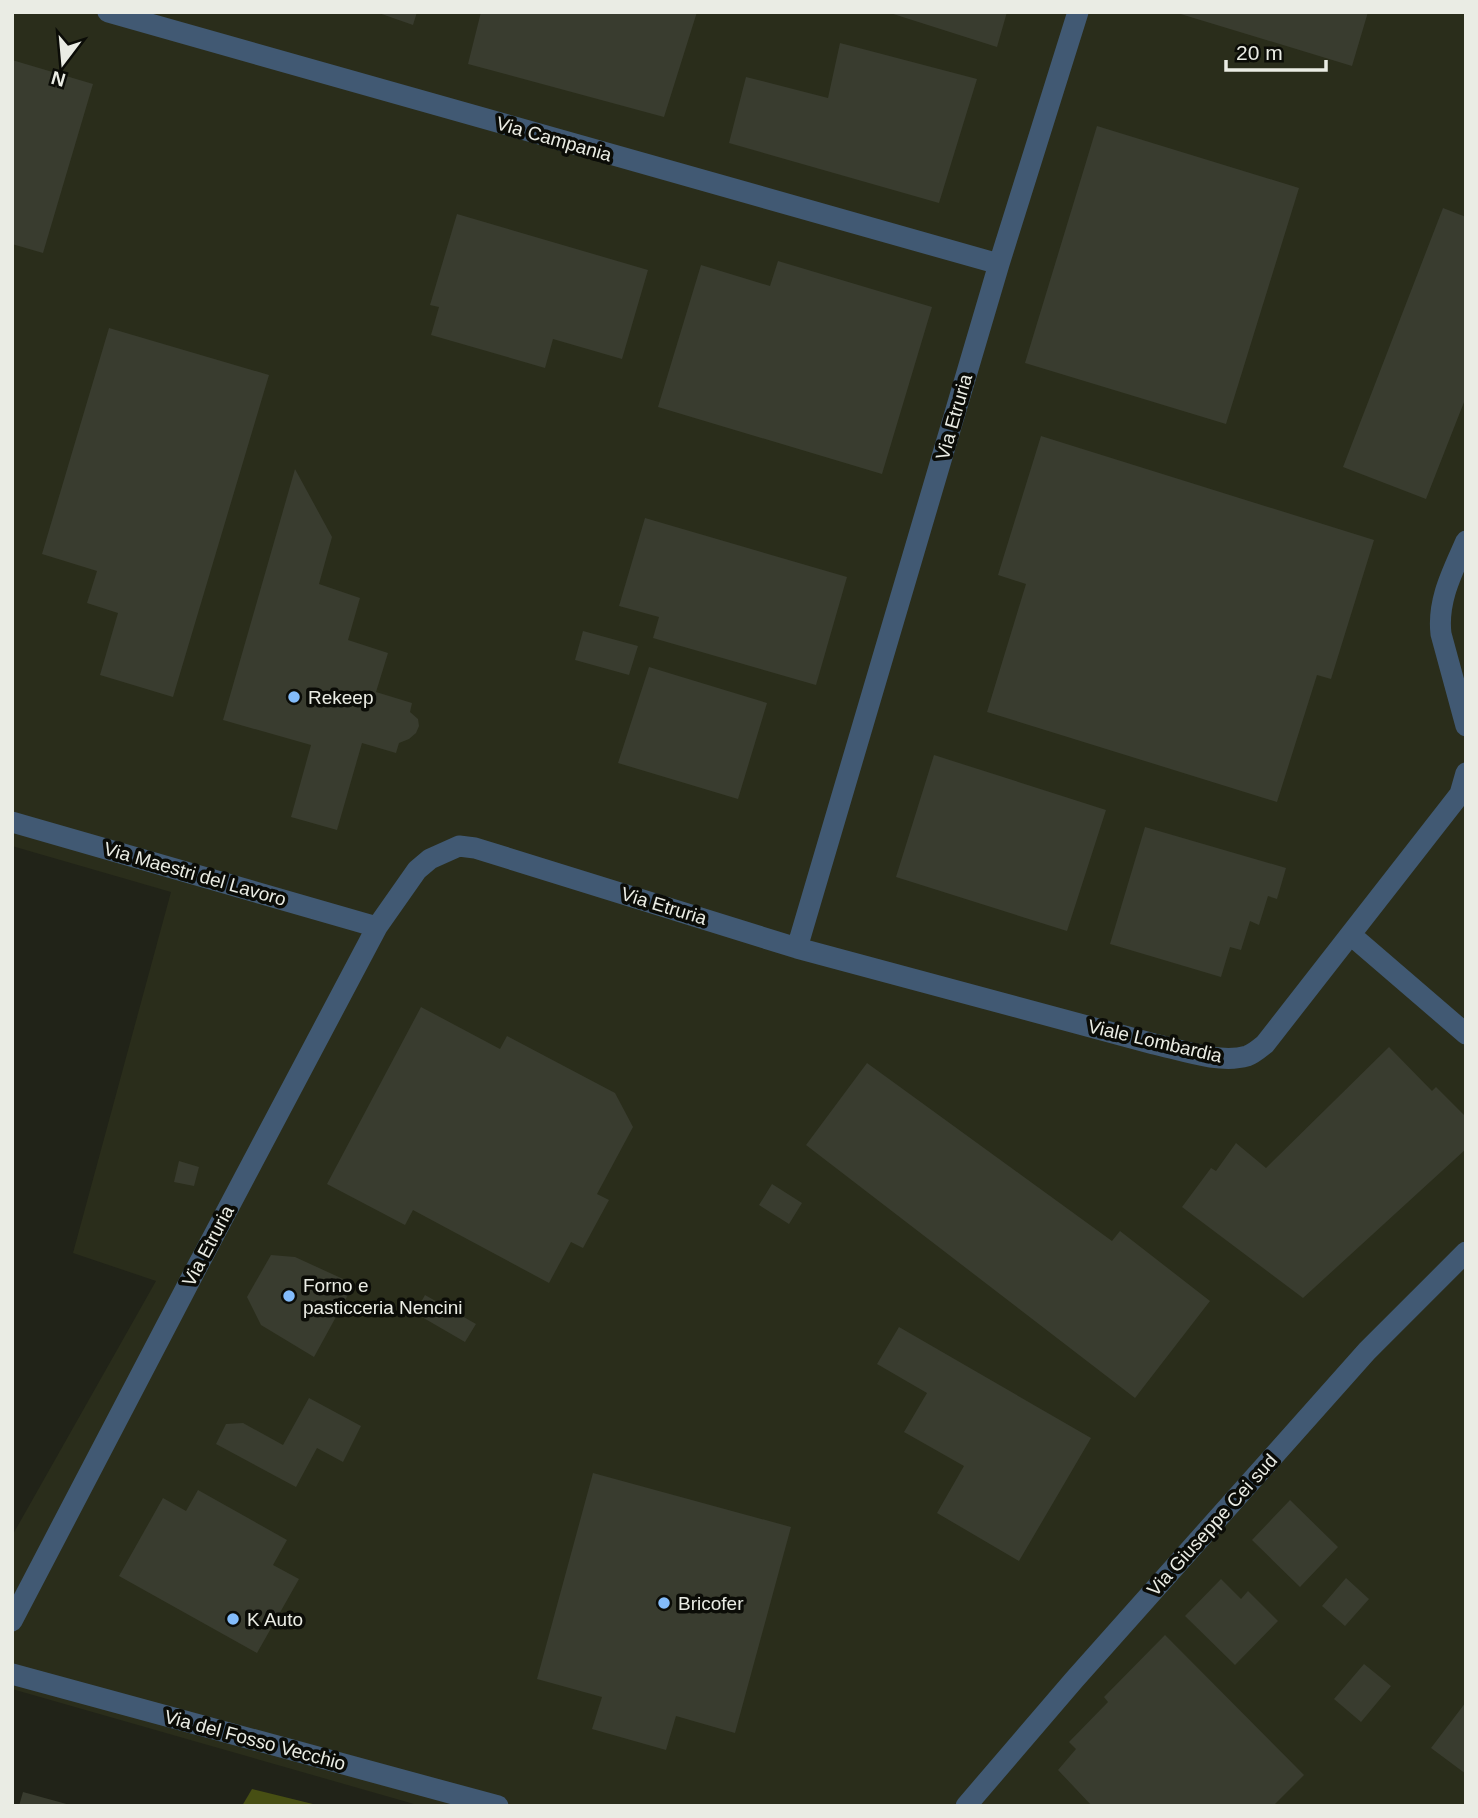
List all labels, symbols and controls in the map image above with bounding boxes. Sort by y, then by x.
north arrow [28,28,98,98]
scale bar [1226,28,1326,72]
text: 20 m [1236,41,1283,64]
text: N [49,67,68,91]
street label: Via Campania [494,113,614,166]
street label: Via Etruria [932,371,976,462]
place label: Rekeep [308,687,374,708]
marker: Rekeep [286,689,302,705]
street label: Via Maestri del Lavoro [101,838,289,910]
street label: Via Etruria [619,883,710,929]
street label: Viale Lombardia [1086,1015,1225,1067]
street label: Via Etruria [178,1202,238,1290]
place label: Forno e pasticceria Nencini [303,1275,462,1318]
marker: Forno e pasticceria Nencini [281,1288,297,1304]
street label: Via Giuseppe Cei sud [1143,1450,1281,1600]
place label: Bricofer [678,1593,744,1614]
marker: Bricofer [656,1595,672,1611]
place label: K Auto [247,1609,303,1630]
marker: K Auto [225,1611,241,1627]
street label: Via del Fosso Vecchio [162,1706,348,1774]

